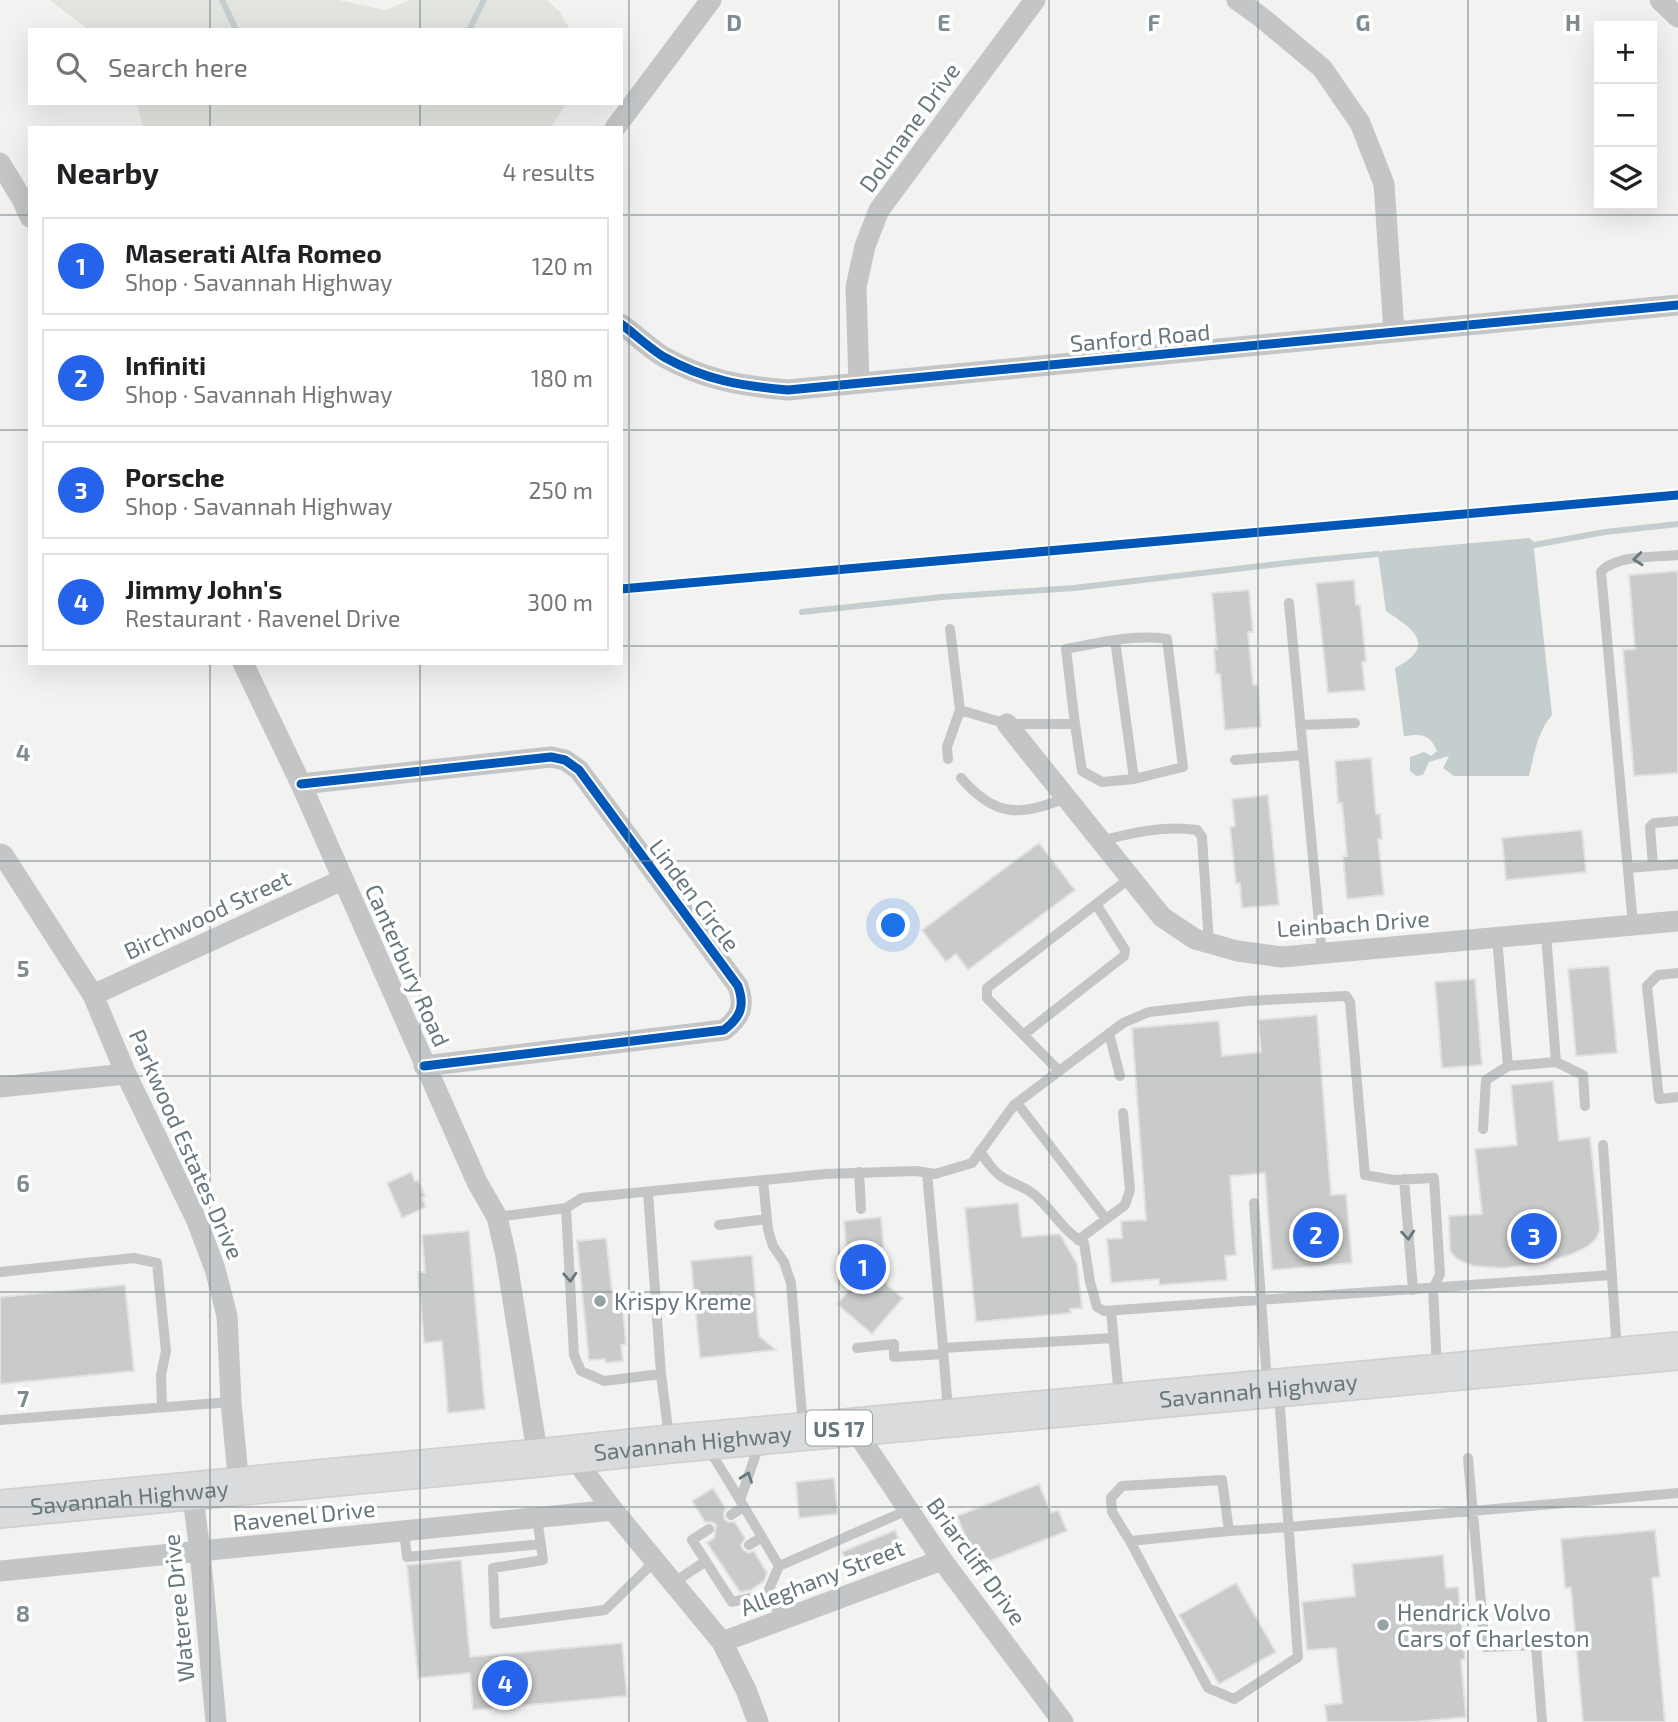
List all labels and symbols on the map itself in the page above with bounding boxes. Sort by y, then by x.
text: D [726,8,742,36]
text: E [937,8,951,36]
text: F [1148,8,1161,36]
text: G [1356,8,1370,36]
text: H [1565,8,1581,36]
street label: Dolmane Drive [853,57,965,197]
street label: Sanford Road [1069,317,1211,357]
one-way arrow [1632,551,1643,566]
text: 4 [16,738,30,766]
street label: Linden Circle [644,833,746,957]
street label: Birchwood Street [119,863,295,965]
street label: Canterbury Road [360,880,456,1050]
street label: Leinbach Drive [1276,904,1430,942]
your location [876,908,910,942]
text: 5 [17,954,29,982]
street label: Parkwood Estates Drive [124,1025,250,1263]
text: 6 [16,1169,30,1197]
pin: 2 [1293,1209,1339,1261]
pin: 3 [1511,1210,1557,1262]
one-way arrow [1400,1229,1415,1240]
pin: 1 [840,1241,886,1293]
one-way arrow [562,1271,577,1282]
place label: Krispy Kreme [614,1287,752,1315]
marker: Krispy Kreme [592,1293,608,1309]
street label: Savannah Highway [1158,1367,1359,1413]
text: 7 [17,1384,29,1412]
road number: US 17 [806,1410,872,1446]
street label: Savannah Highway [592,1419,793,1466]
one-way arrow [739,1472,753,1484]
street label: Savannah Highway [29,1473,230,1520]
street label: Briarcliff Drive [921,1492,1033,1630]
street label: Ravenel Drive [231,1494,377,1536]
street label: Wateree Drive [156,1533,200,1683]
street label: Alleghany Street [736,1533,908,1621]
place label: Hendrick Volvo Cars of Charleston [1397,1598,1590,1652]
text: 8 [16,1599,30,1627]
marker: Hendrick Volvo Cars of Charleston [1375,1617,1391,1633]
pin: 4 [482,1657,528,1709]

